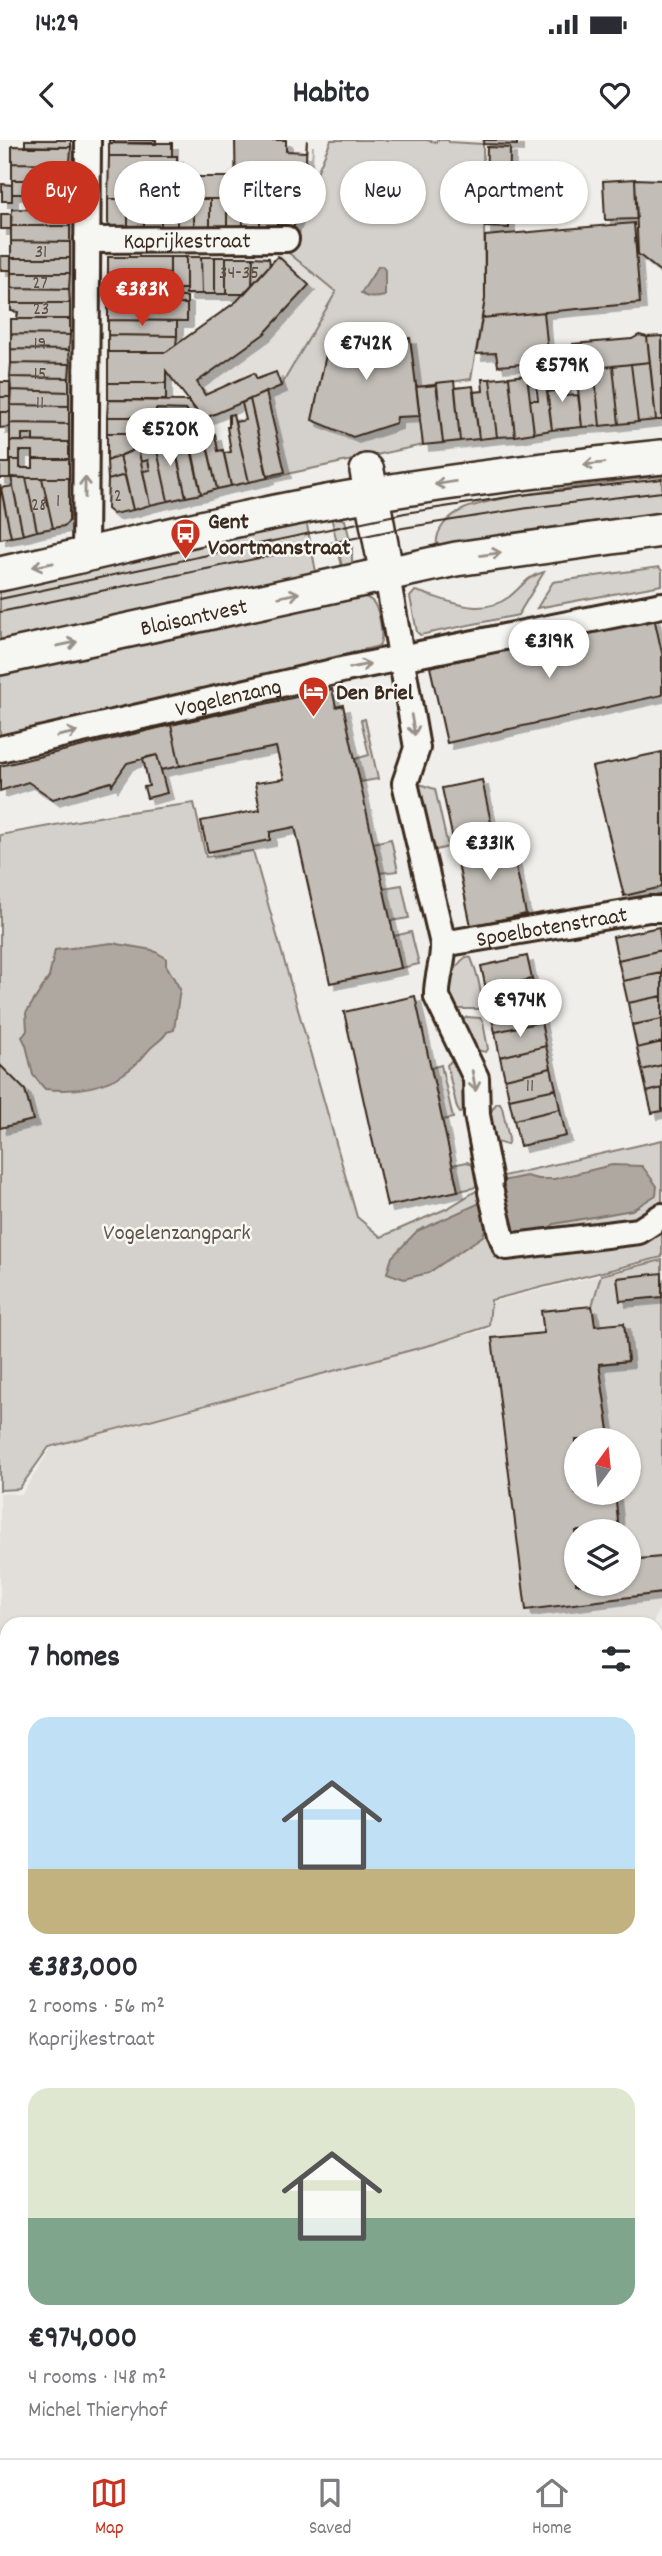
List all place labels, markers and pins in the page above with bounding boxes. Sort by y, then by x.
pin: €383K [93,268,191,328]
pin: €742K [317,322,415,382]
pin: €579K [513,344,611,404]
pin: €520K [121,408,219,468]
place label: Gent Voortmanstraat [208,507,351,566]
bus stop icon: Gent Voortmanstraat [168,516,202,560]
pin: €319K [500,620,598,680]
hotel icon: Den Briel [296,674,330,718]
place label: Den Briel [336,678,414,711]
pin: €331K [441,822,539,882]
pin: €974K [471,979,569,1039]

